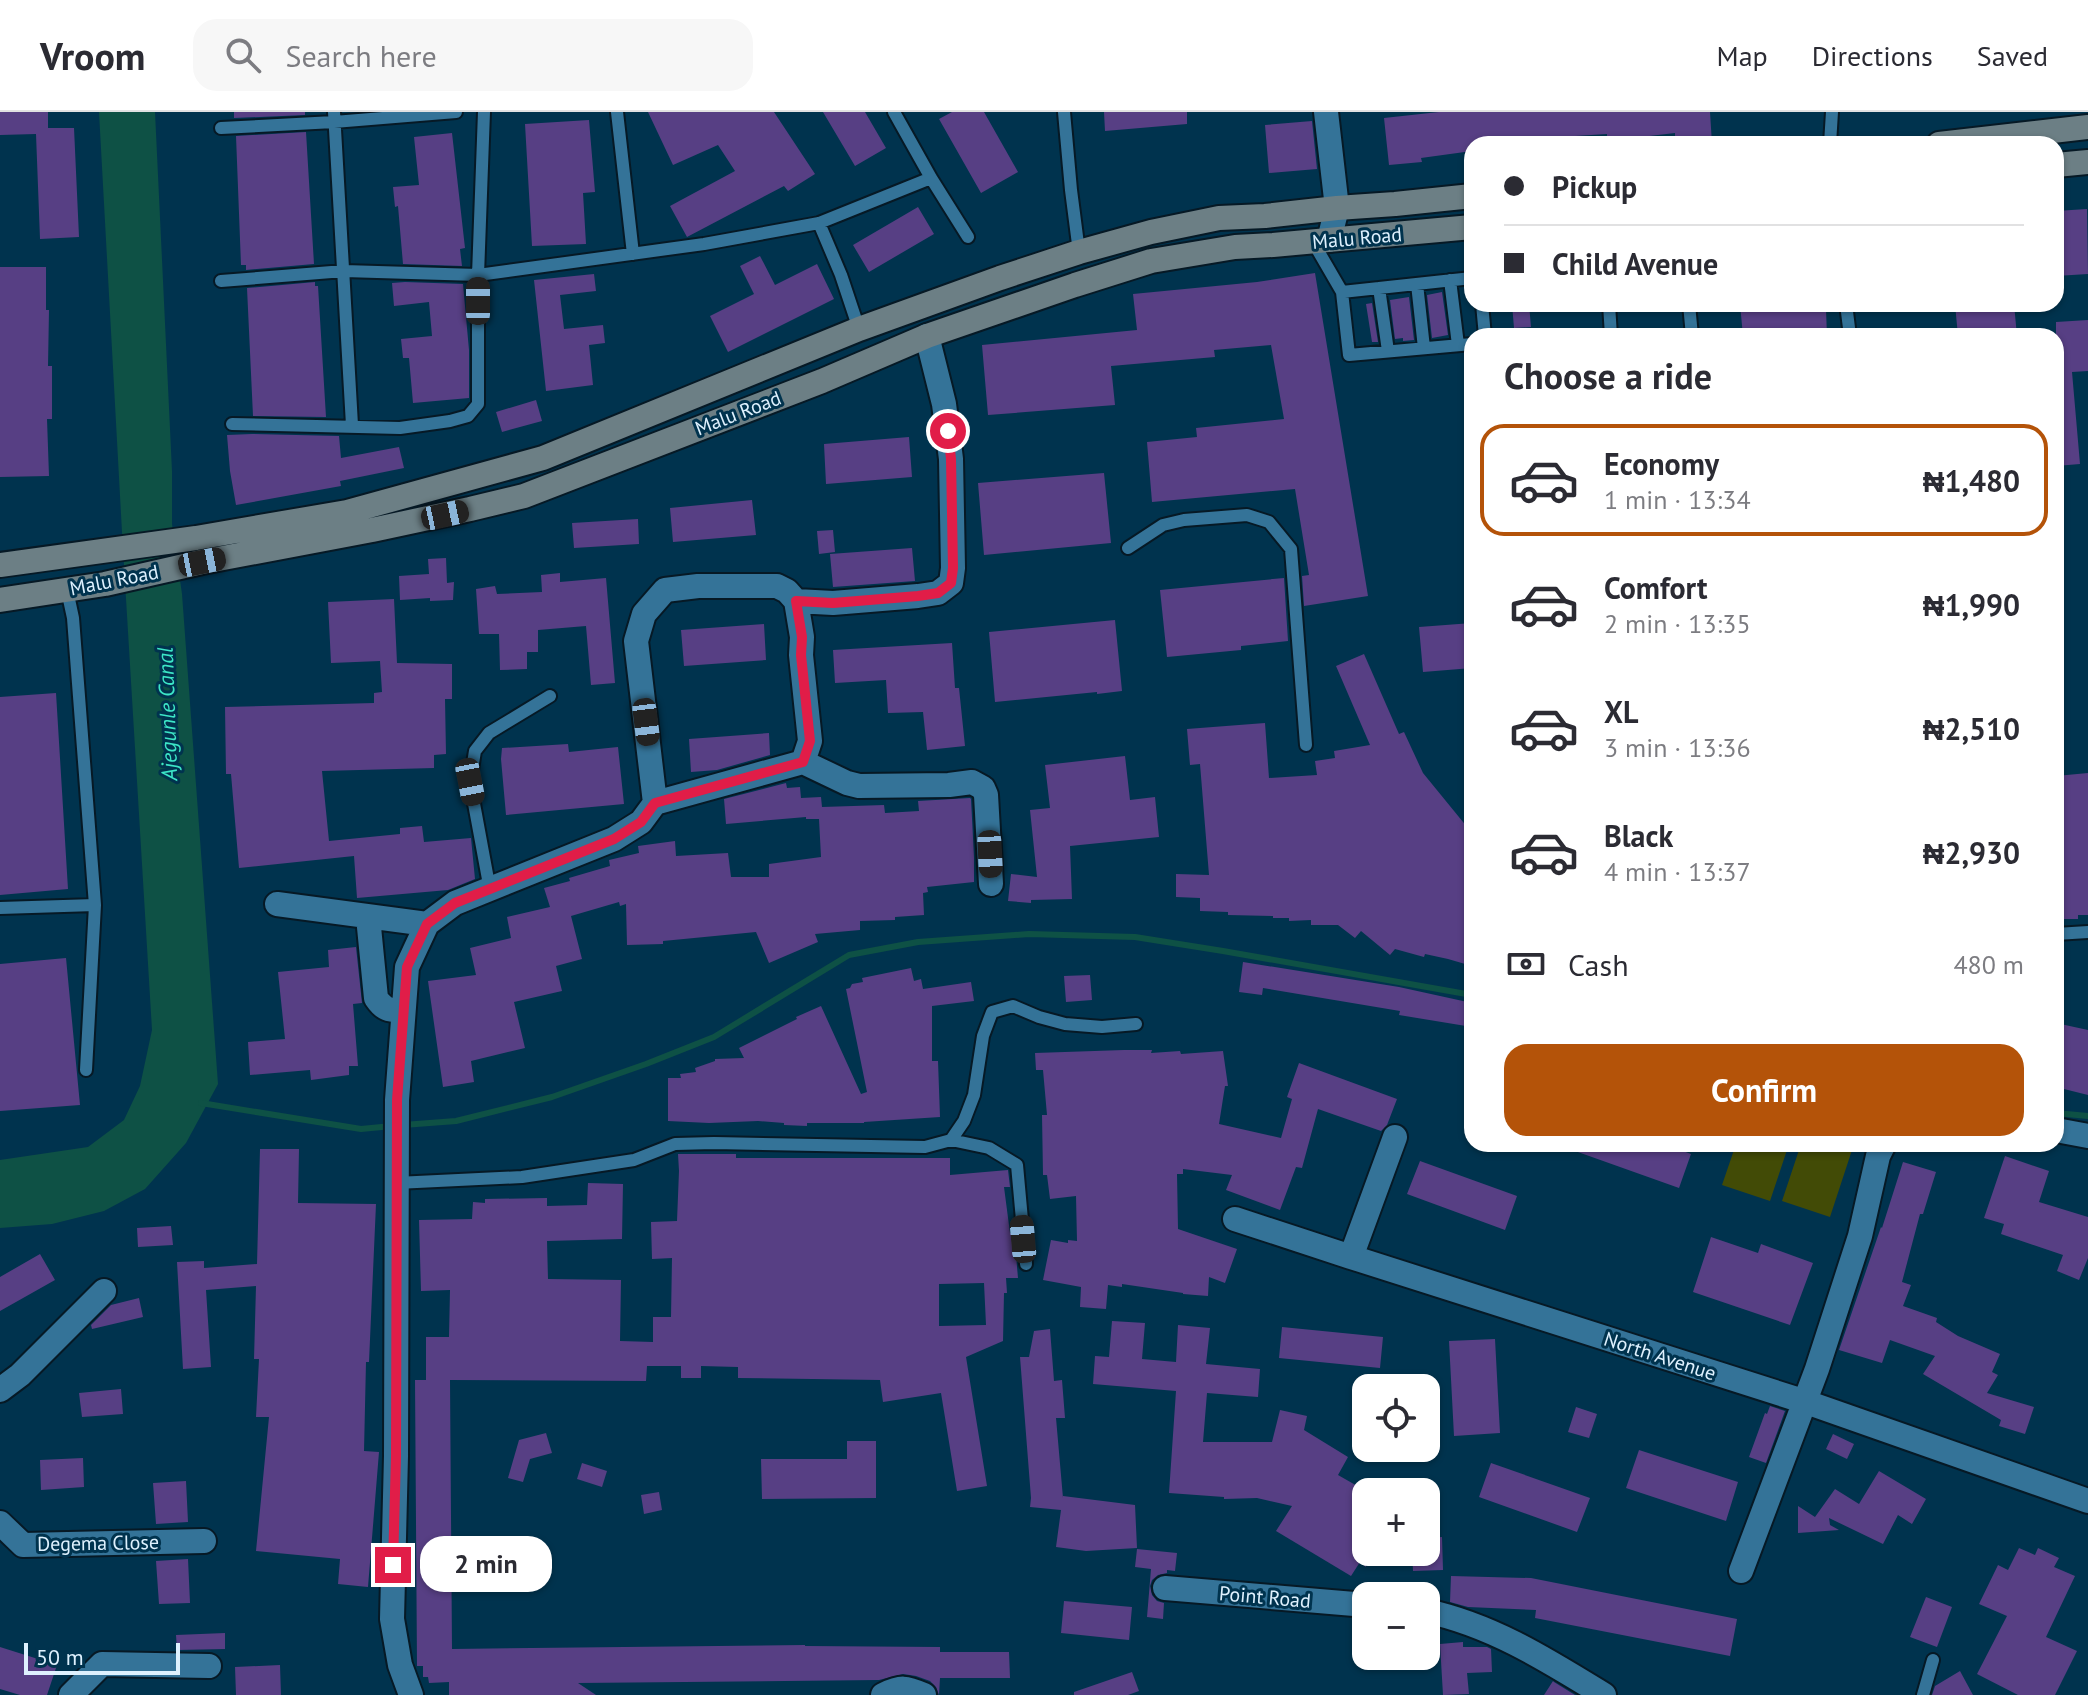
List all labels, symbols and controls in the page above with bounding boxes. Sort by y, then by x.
search box [193,19,753,91]
text: Vroom [40,31,145,80]
icon: search [221,33,265,77]
text: Search here [285,36,437,75]
text: Map [1717,37,1768,74]
text: Directions [1812,37,1933,74]
text: Saved [1977,37,2048,74]
text: Pickup [1552,167,1637,206]
street label: Malu Road [1311,221,1403,255]
text: Child Avenue [1552,244,1718,283]
car [466,277,490,325]
text: Choose a ride [1504,352,1712,399]
street label: Malu Road [691,385,785,441]
route start [930,413,966,449]
icon: car [1508,444,1580,516]
text: Economy [1604,444,1719,483]
text: ₦1,480 [1923,461,2020,500]
text: 1 min · 13:34 [1604,483,1751,516]
car [419,498,471,532]
car [176,546,228,578]
street label: Malu Road [67,559,161,601]
icon: car [1508,568,1580,640]
text: Comfort [1604,568,1707,607]
text: ₦1,990 [1923,585,2020,624]
text: 2 min · 13:35 [1604,607,1751,640]
water label: Ajegunle Canal [151,647,183,782]
icon: car [1508,692,1580,764]
text: XL [1604,692,1638,731]
car [631,697,661,747]
text: ₦2,510 [1923,709,2020,748]
text: 3 min · 13:36 [1604,731,1751,764]
car [454,756,486,808]
icon: car [1508,816,1580,888]
text: Black [1604,816,1673,855]
car [977,829,1003,879]
text: ₦2,930 [1923,833,2020,872]
text: 4 min · 13:37 [1604,855,1751,888]
icon: cash [1504,942,1548,986]
text: Cash [1568,945,1629,984]
text: 480 m [1953,948,2024,981]
button: Confirm [1504,1044,2024,1136]
car [1009,1214,1037,1264]
street label: North Avenue [1601,1326,1719,1386]
map controls [1352,1374,1440,1670]
button: locate [1352,1374,1440,1462]
button: + [1352,1478,1440,1566]
street label: Degema Close [37,1529,159,1557]
callout: 2 min [421,1537,553,1593]
route end [375,1547,411,1583]
text: 2 min [454,1547,518,1580]
street label: Point Road [1218,1580,1312,1614]
button: − [1352,1582,1440,1670]
scale bar [24,1639,180,1675]
text: 50 m [36,1643,84,1671]

